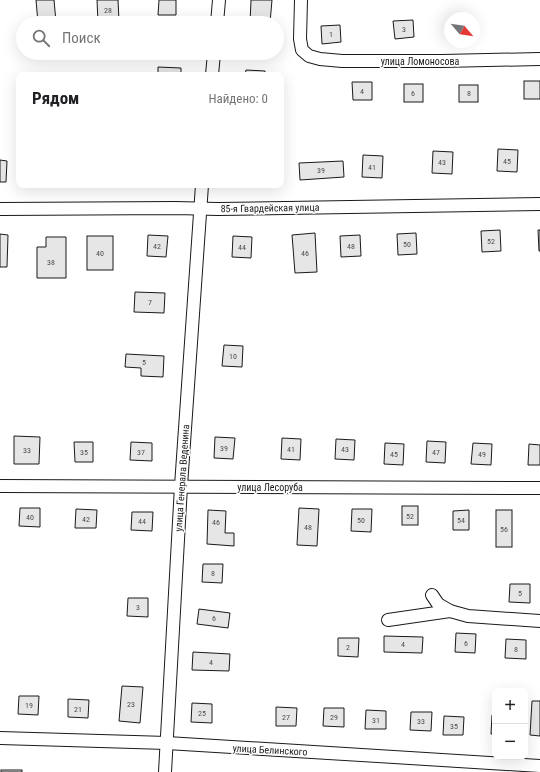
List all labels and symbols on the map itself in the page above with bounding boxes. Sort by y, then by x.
house number: 28 [104,6,112,15]
north arrow [444,12,480,48]
house number: 3 [402,25,406,34]
house number: 1 [329,30,333,39]
street label: улица Ломоносова [381,56,460,67]
house number: 4 [360,87,364,96]
house number: 6 [411,89,415,98]
house number: 8 [467,89,471,98]
house number: 45 [503,157,511,166]
house number: 43 [438,158,446,167]
house number: 41 [368,163,376,172]
house number: 39 [317,166,325,175]
street label: 85-я Гвардейская улица [221,202,320,214]
house number: 52 [487,237,495,246]
house number: 50 [403,240,411,249]
house number: 42 [153,242,161,251]
house number: 48 [347,242,355,251]
house number: 44 [238,243,246,252]
house number: 40 [96,249,104,258]
house number: 46 [301,249,309,258]
house number: 38 [47,258,55,267]
house number: 7 [148,298,152,307]
house number: 10 [229,352,237,361]
house number: 5 [142,358,146,367]
street label: улица Генерала Веденина [173,424,191,532]
house number: 39 [220,444,228,453]
house number: 41 [287,445,295,454]
house number: 43 [341,445,349,454]
house number: 33 [23,446,31,455]
house number: 35 [80,448,88,457]
house number: 37 [137,448,145,457]
house number: 47 [432,448,440,457]
house number: 45 [390,450,398,459]
house number: 49 [478,450,486,459]
street label: улица Лесоруба [237,482,303,493]
house number: 52 [406,512,414,521]
house number: 40 [26,513,34,522]
house number: 42 [82,515,90,524]
house number: 50 [357,516,365,525]
house number: 54 [457,516,465,525]
house number: 44 [138,517,146,526]
house number: 46 [212,518,220,527]
house number: 48 [304,523,312,532]
house number: 56 [500,525,508,534]
house number: 8 [211,569,215,578]
house number: 5 [518,589,522,598]
house number: 3 [136,603,140,612]
house number: 6 [212,614,216,623]
house number: 6 [464,639,468,648]
house number: 4 [401,640,405,649]
house number: 2 [346,643,350,652]
house number: 8 [514,645,518,654]
house number: 4 [209,658,213,667]
house number: 23 [127,700,135,709]
house number: 19 [25,701,33,710]
house number: 21 [74,705,82,714]
house number: 25 [198,709,206,718]
house number: 27 [282,713,290,722]
house number: 29 [330,713,338,722]
house number: 31 [372,716,380,725]
house number: 33 [417,717,425,726]
house number: 35 [450,722,458,731]
street label: улица Белинского [232,743,308,757]

